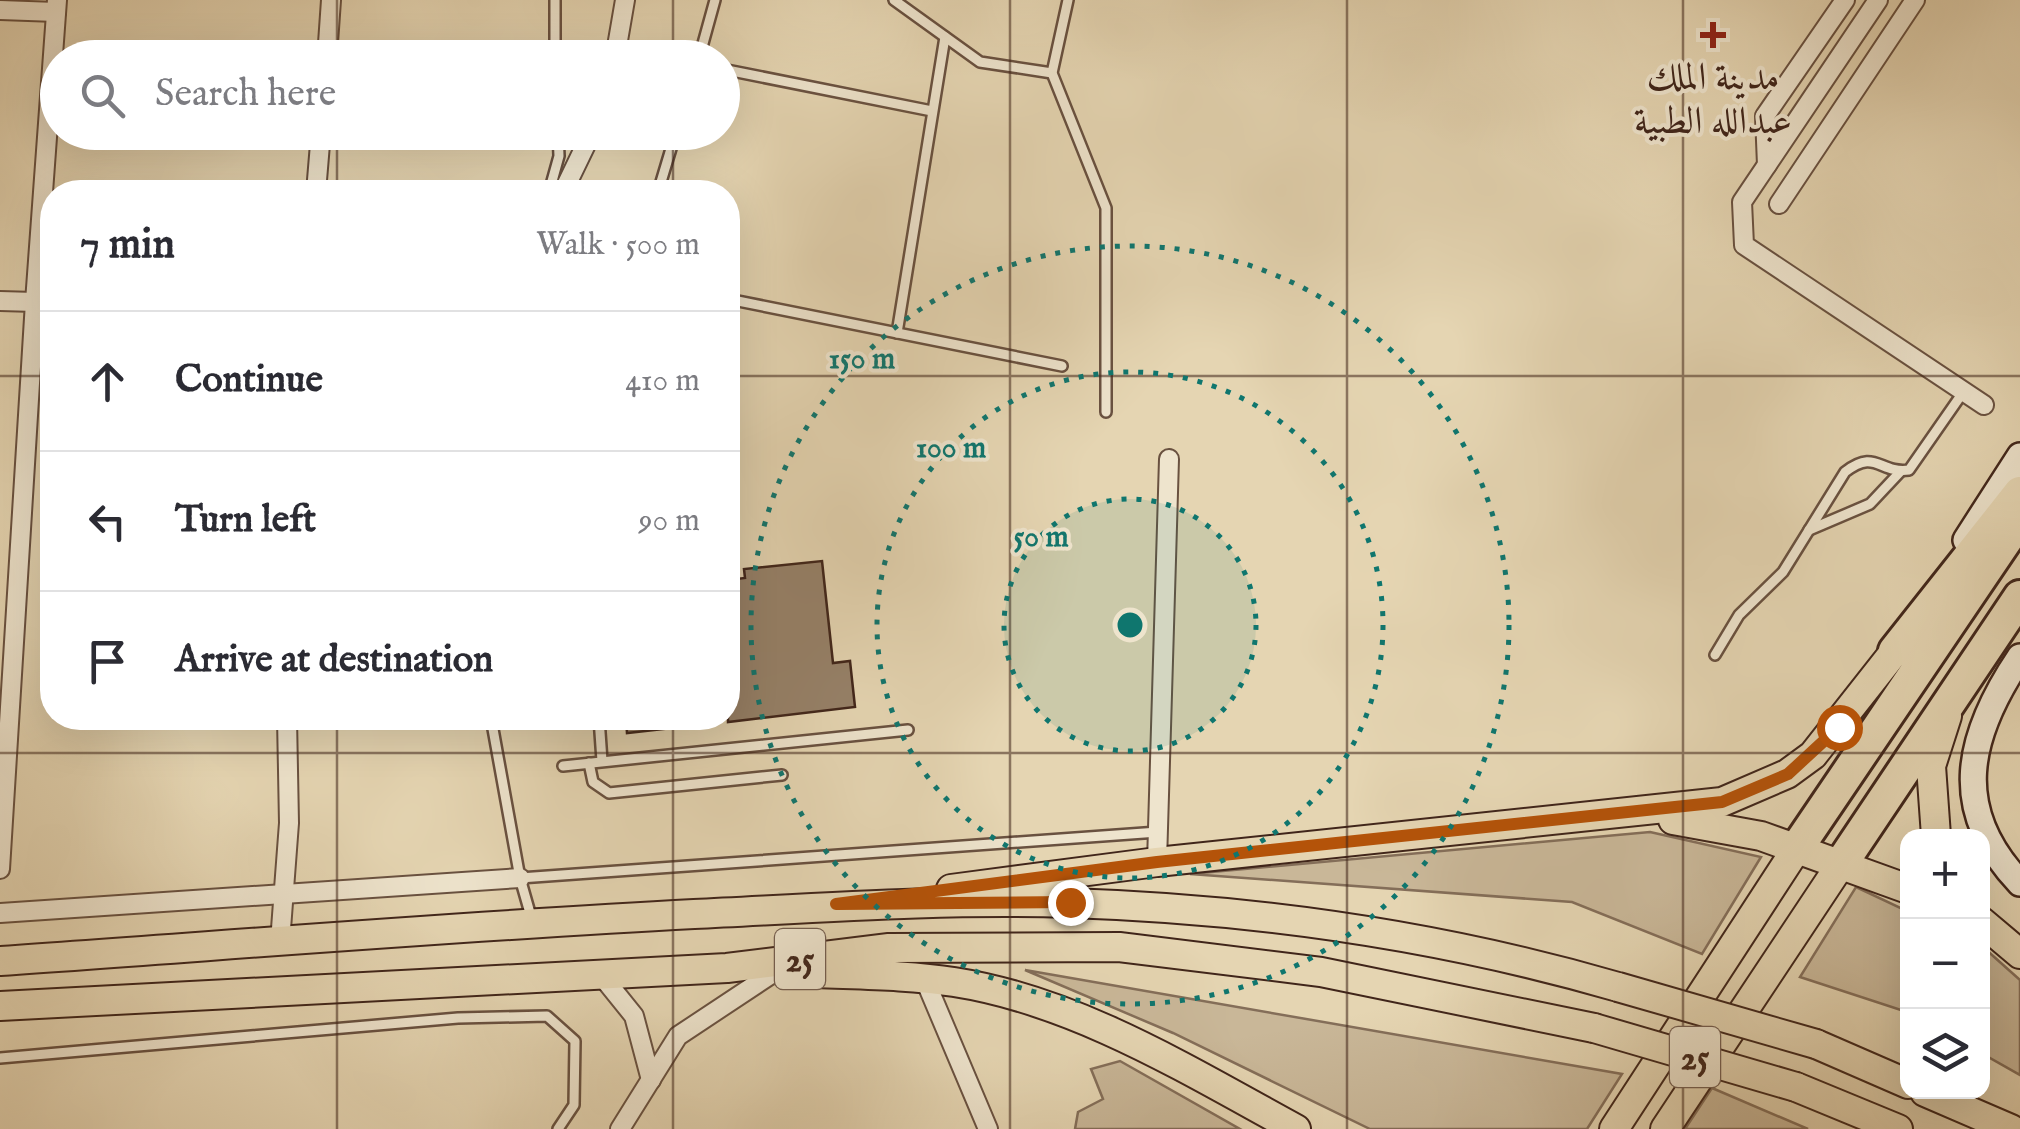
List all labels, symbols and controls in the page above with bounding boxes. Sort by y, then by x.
marker: مدينة الملك عبدالله الطبية [1700,22,1726,48]
search box [40,40,740,150]
place label: مدينة الملك عبدالله الطبية [1634,55,1792,147]
icon: search [75,68,130,123]
text: Search here [155,71,336,119]
text: 7 min [80,219,175,272]
text: Walk · 500 m [536,225,700,266]
text: 150 m [829,341,895,379]
icon: ahead [80,354,135,409]
text: Continue [175,357,323,405]
text: 410 m [625,361,700,402]
text: 100 m [916,430,986,468]
icon: left [80,494,135,549]
text: Turn left [175,497,316,545]
text: 90 m [639,501,700,542]
text: 50 m [1013,519,1069,557]
centre of rings [1112,607,1148,643]
icon: arrive [80,634,135,689]
text: Arrive at destination [175,637,493,685]
route start [1817,705,1863,751]
map controls [1900,829,1990,1099]
button: + [1900,829,1990,919]
route end [1048,880,1094,926]
button: − [1900,919,1990,1009]
road number: 25 [775,929,825,989]
button: layers [1900,1009,1990,1099]
road number: 25 [1670,1027,1720,1087]

